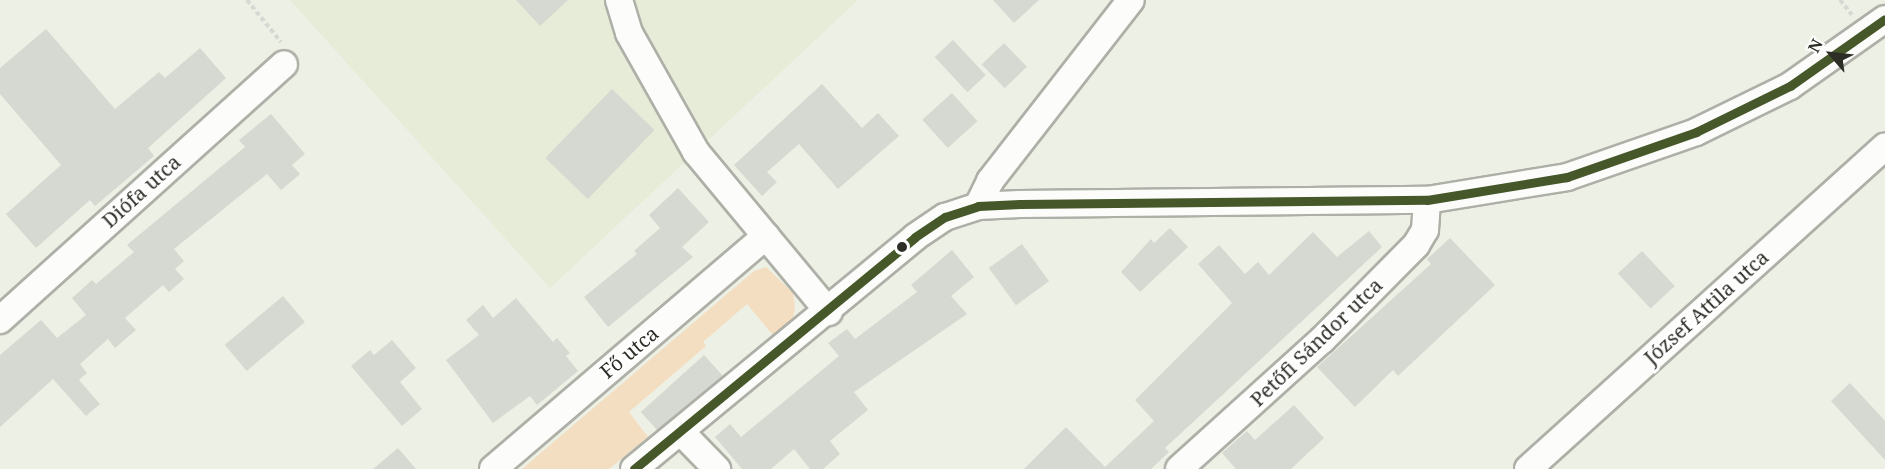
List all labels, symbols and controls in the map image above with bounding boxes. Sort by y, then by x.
north arrow [1801,24,1861,84]
text: N [1802,35,1828,56]
street label: Diófa utca [97,150,185,232]
unlabelled marker [896,241,908,253]
street label: József Attila utca [1639,245,1773,369]
street label: Petőfi Sándor utca [1245,273,1387,411]
street label: Fő utca [595,321,663,383]

